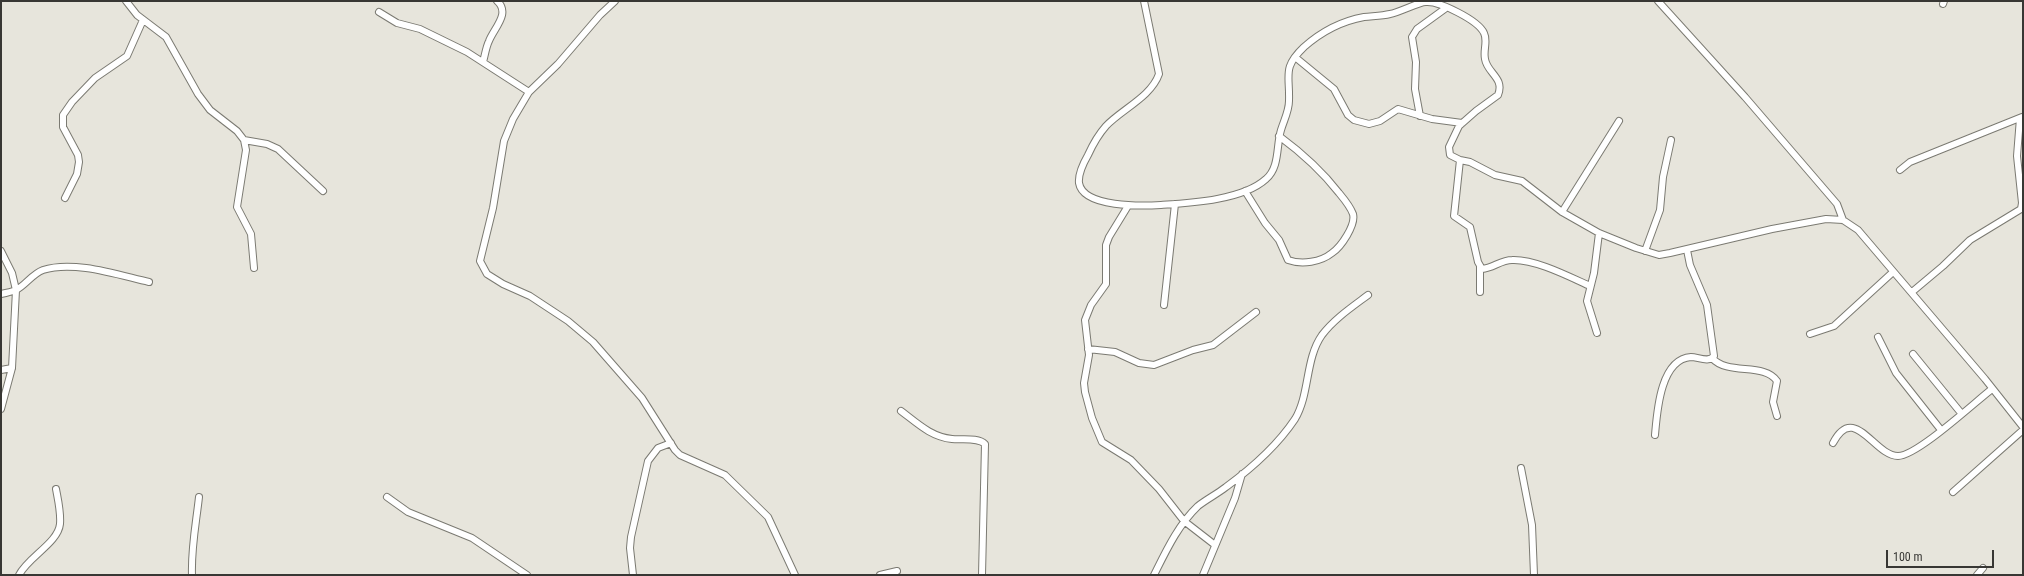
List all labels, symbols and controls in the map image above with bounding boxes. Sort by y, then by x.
scale bar [1888,542,1996,568]
text: 100 m [1893,550,1923,564]

